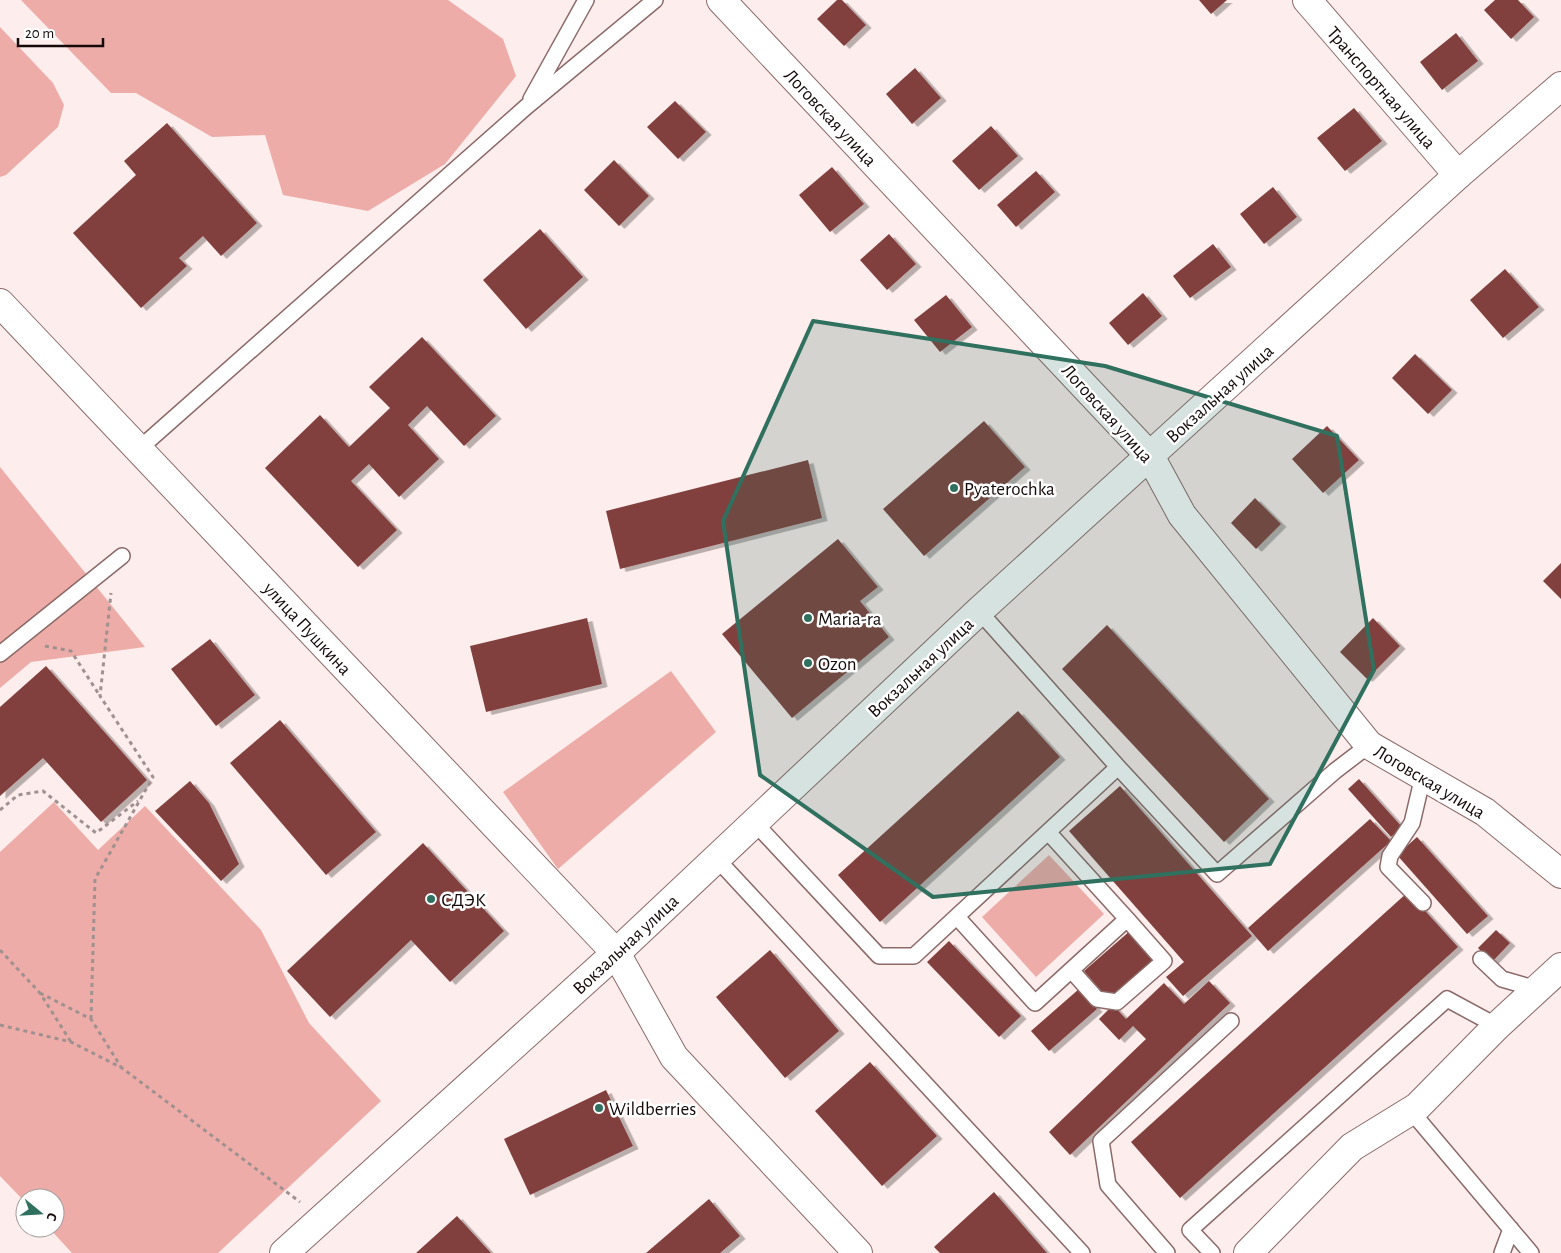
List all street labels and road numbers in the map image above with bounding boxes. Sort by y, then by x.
street label: Транспортная улица [1323,23,1439,153]
street label: Логовская улица [780,66,880,171]
street label: Вокзальная улица [1163,341,1277,447]
street label: Логовская улица [1058,361,1156,467]
street label: улица Пушкина [259,578,355,679]
street label: Вокзальная улица [864,614,978,722]
street label: Логовская улица [1371,742,1488,823]
street label: Вокзальная улица [569,891,683,999]

